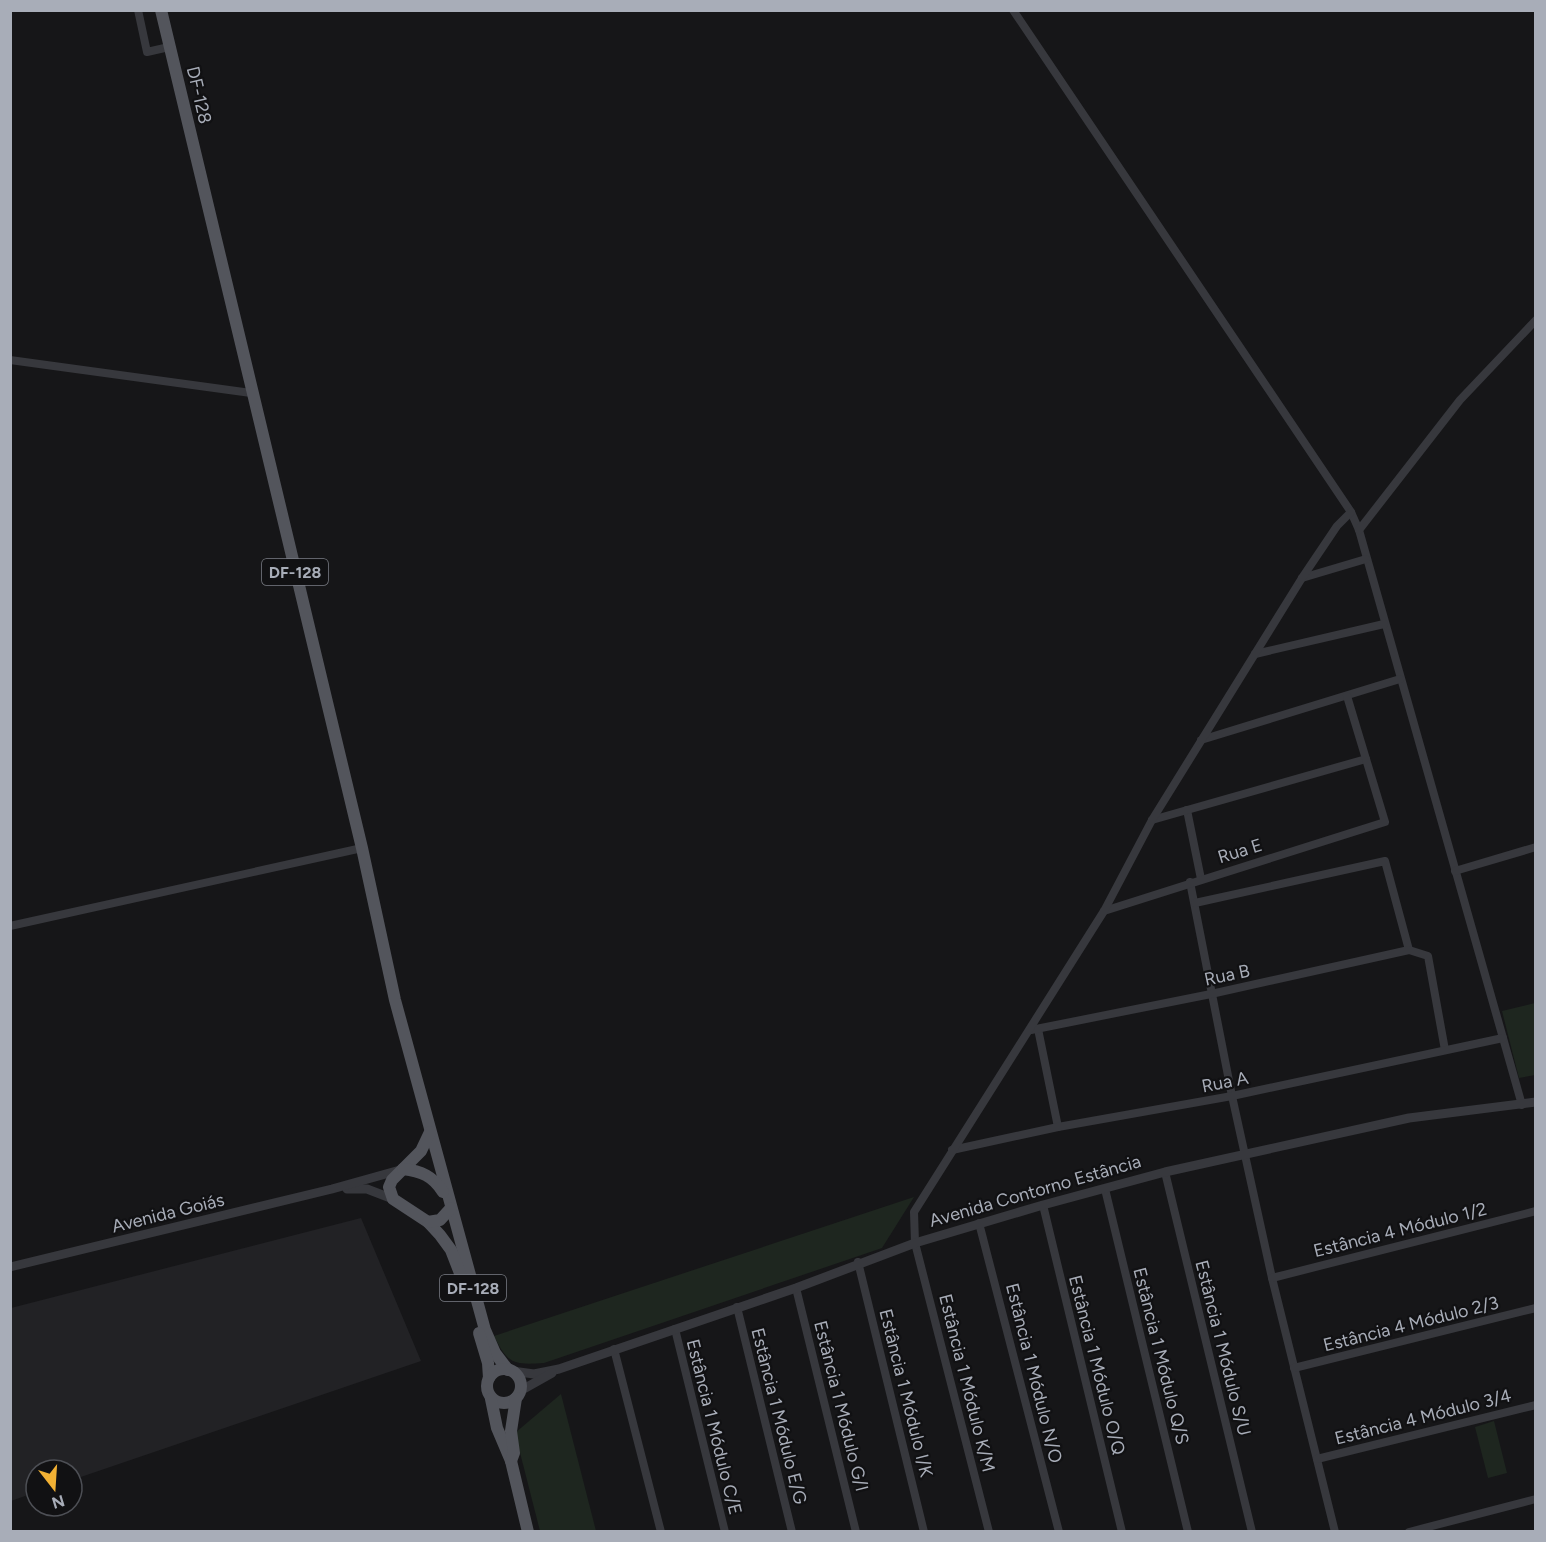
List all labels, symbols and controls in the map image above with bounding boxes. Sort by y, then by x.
street label: DF-128 [182,64,216,126]
road number: DF-128 [262,559,328,585]
street label: Rua E [1215,834,1265,868]
street label: Rua B [1202,959,1252,991]
street label: Rua A [1200,1067,1250,1097]
street label: Avenida Contorno Estância [927,1150,1143,1232]
street label: Avenida Goiás [109,1188,227,1238]
street label: Estância 4 Módulo 1/2 [1311,1198,1489,1262]
street label: Estância 1 Módulo S/U [1191,1258,1255,1438]
street label: Estância 1 Módulo Q/S [1128,1265,1194,1447]
street label: Estância 1 Módulo O/Q [1064,1273,1130,1457]
road number: DF-128 [440,1275,506,1301]
street label: Estância 1 Módulo N/O [1001,1281,1067,1465]
street label: Estância 1 Módulo K/M [934,1292,1000,1474]
street label: Estância 4 Módulo 2/3 [1321,1292,1501,1356]
street label: Estância 1 Módulo I/K [874,1307,938,1479]
street label: Estância 1 Módulo G/I [809,1318,873,1494]
street label: Estância 1 Módulo E/G [746,1326,812,1507]
street label: Estância 1 Módulo C/E [682,1337,746,1517]
street label: Estância 4 Módulo 3/4 [1332,1384,1514,1450]
north arrow [24,1458,84,1518]
text: N [50,1491,67,1513]

